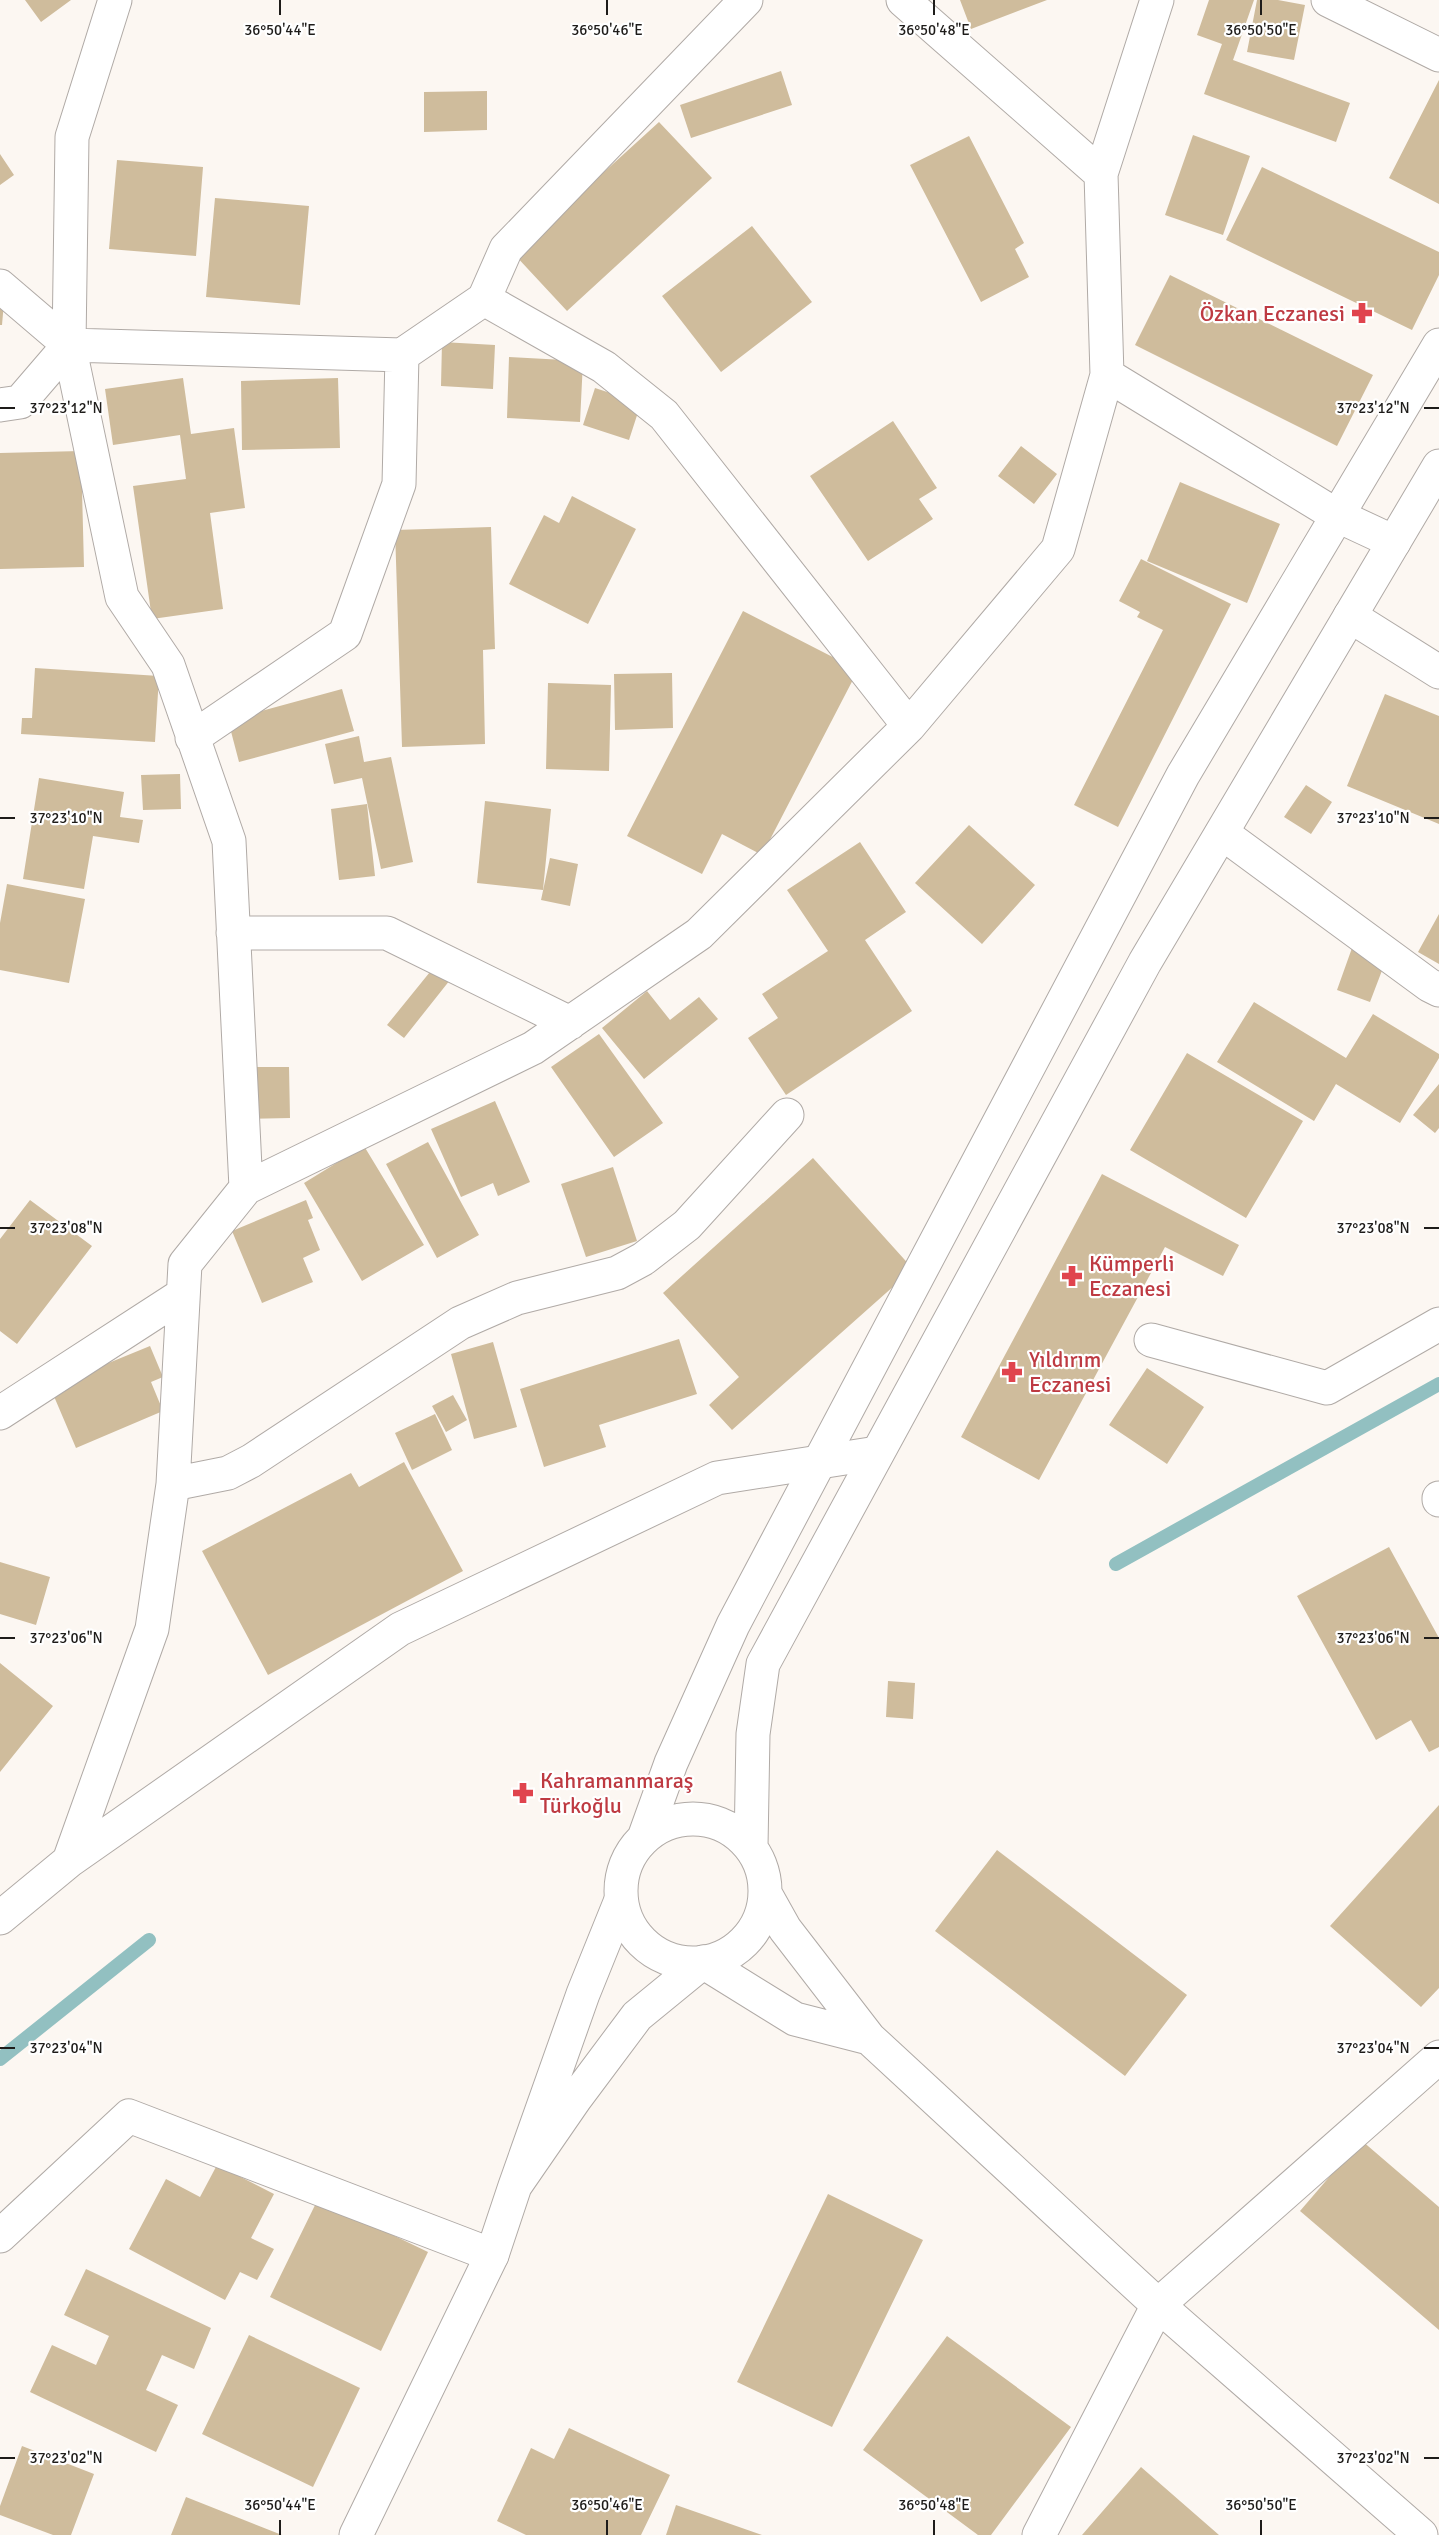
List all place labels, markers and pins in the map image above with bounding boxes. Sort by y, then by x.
place label: Özkan Eczanesi [1200,300,1345,327]
pharmacy icon: Özkan Eczanesi [1350,301,1374,325]
place label: Kümperli Eczanesi [1089,1250,1174,1302]
pharmacy icon: Kümperli Eczanesi [1060,1264,1084,1288]
place label: Yıldırım Eczanesi [1029,1346,1111,1398]
pharmacy icon: Yıldırım Eczanesi [1000,1360,1024,1384]
place label: Kahramanmaraş Türkoğlu [540,1767,693,1819]
pharmacy icon: Kahramanmaraş Türkoğlu [511,1781,535,1805]

